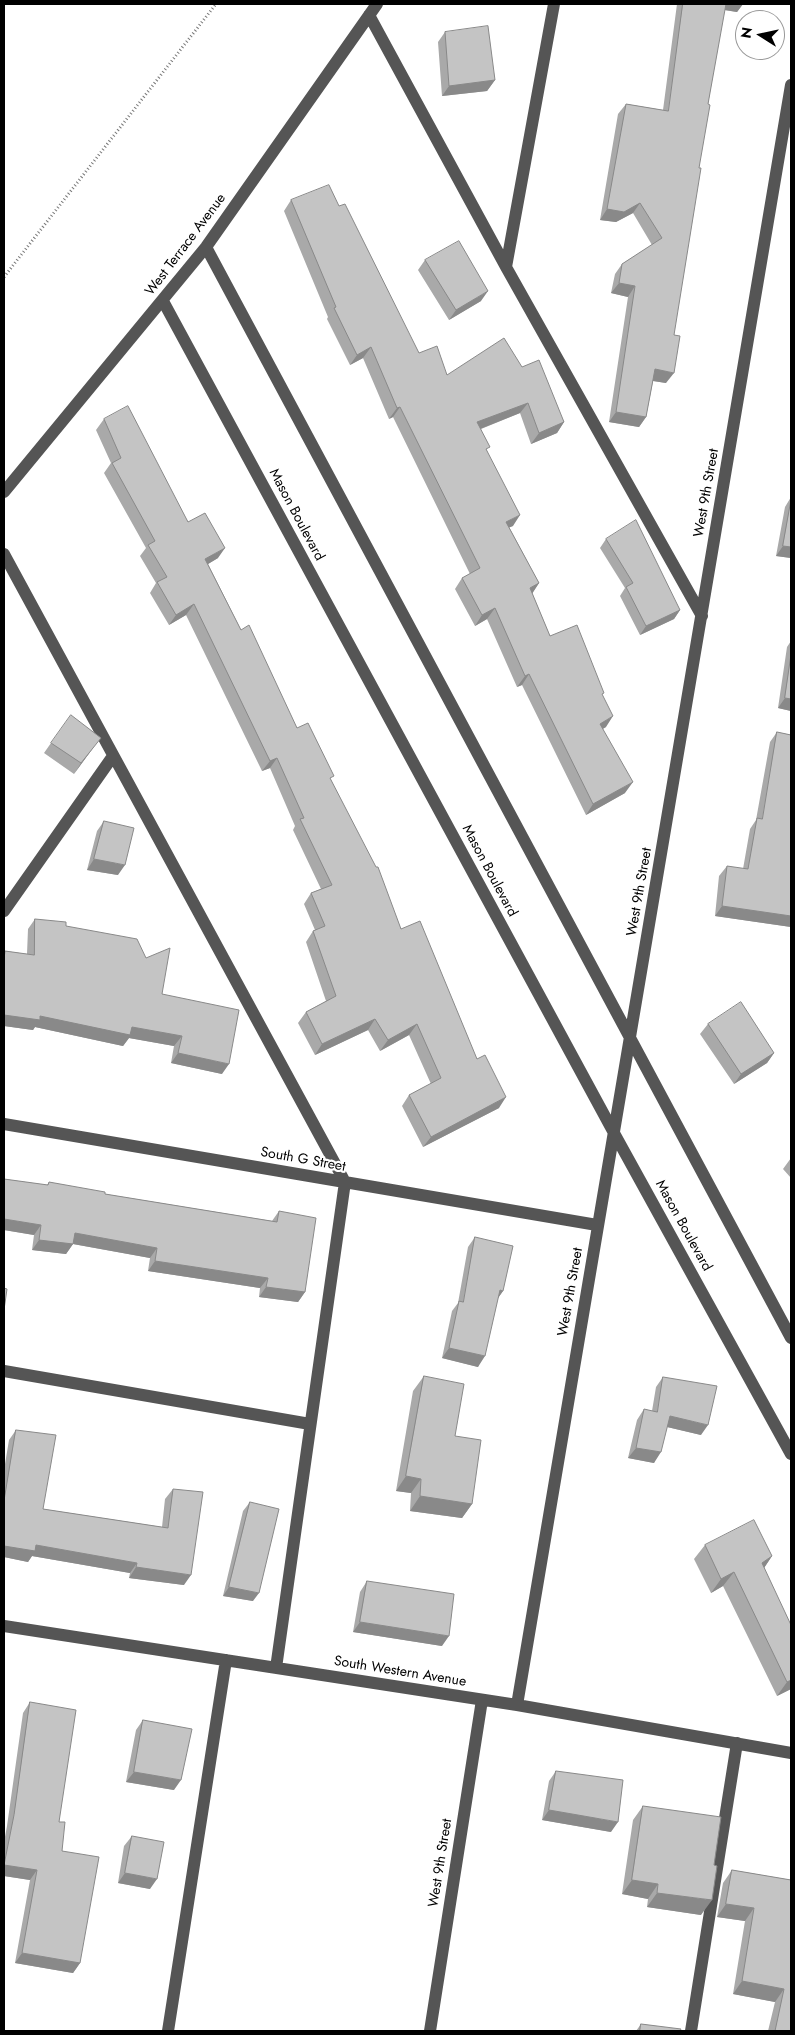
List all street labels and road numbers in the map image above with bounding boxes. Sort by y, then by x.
street label: West Terrace Avenue [142,191,230,299]
street label: West 9th Street [691,447,723,539]
street label: Mason Boulevard [265,466,327,564]
street label: Mason Boulevard [458,822,520,920]
street label: West 9th Street [624,846,656,938]
street label: South G Street [259,1144,347,1176]
street label: Mason Boulevard [651,1177,715,1275]
street label: West 9th Street [555,1246,587,1338]
street label: South Western Avenue [333,1653,467,1691]
street label: West 9th Street [426,1817,456,1909]

